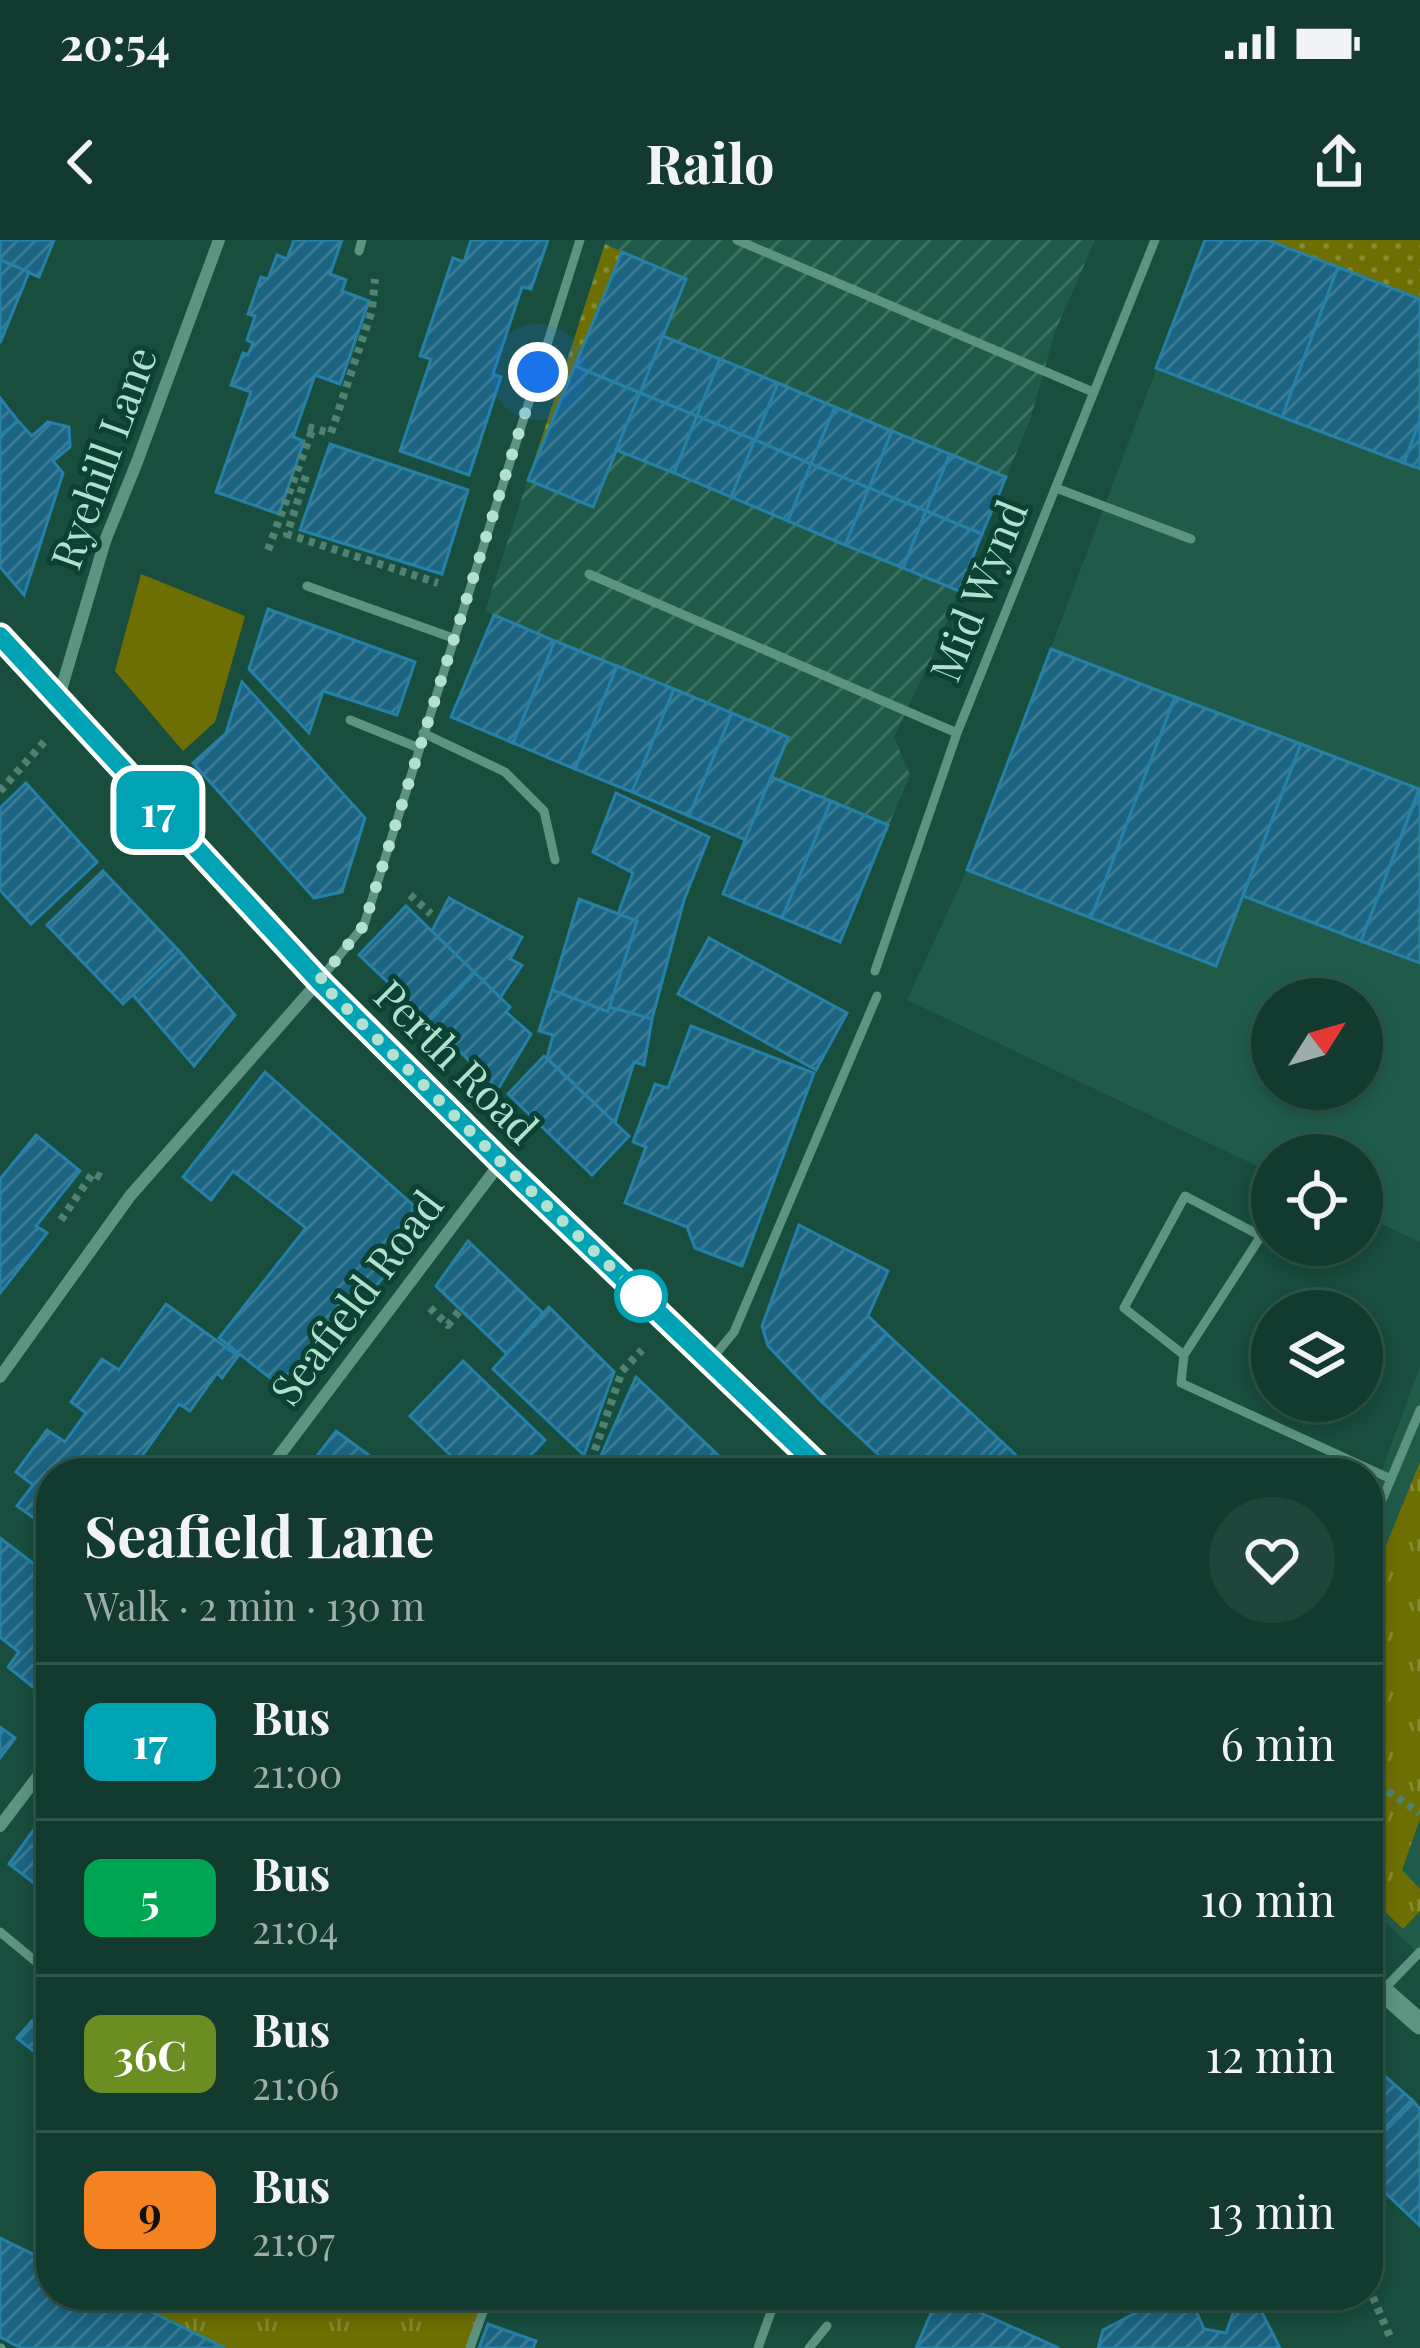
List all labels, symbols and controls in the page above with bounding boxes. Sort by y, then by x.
text: 20:54 [60,12,170,72]
text: Railo [645,126,775,198]
icon: back [48,129,114,195]
icon: share [1306,129,1372,195]
street label: Ryehill Lane [36,339,168,576]
your location [508,342,568,402]
street label: Mid Wynd [916,492,1039,689]
line badge: 17 [104,771,212,849]
text: 17 [140,782,176,838]
street label: Perth Road [364,967,551,1154]
north arrow [1251,978,1383,1110]
map controls [1251,978,1383,1422]
button: locate [1251,1134,1383,1266]
street label: Seafield Road [257,1178,454,1415]
unlabelled marker [616,1271,666,1321]
button: layers [1251,1290,1383,1422]
text: Seafield Lane [84,1496,435,1572]
button: heart [1209,1497,1335,1623]
text: Walk · 2 min · 130 m [84,1579,425,1631]
text: Bus [252,1686,330,1746]
text: 6 min [1221,1712,1335,1772]
text: 17 [132,1714,168,1770]
text: 21:00 [252,1746,342,1798]
text: Bus [252,1842,330,1902]
text: 10 min [1200,1868,1335,1928]
text: 5 [140,1870,160,1926]
text: 21:04 [252,1902,338,1954]
text: Bus [252,1998,330,2058]
text: 12 min [1206,2024,1335,2084]
text: 36C [113,2026,187,2082]
text: 21:06 [252,2058,339,2110]
text: Bus [252,2154,330,2214]
text: 13 min [1208,2180,1335,2240]
text: 9 [138,2182,162,2238]
text: 21:07 [252,2214,335,2266]

